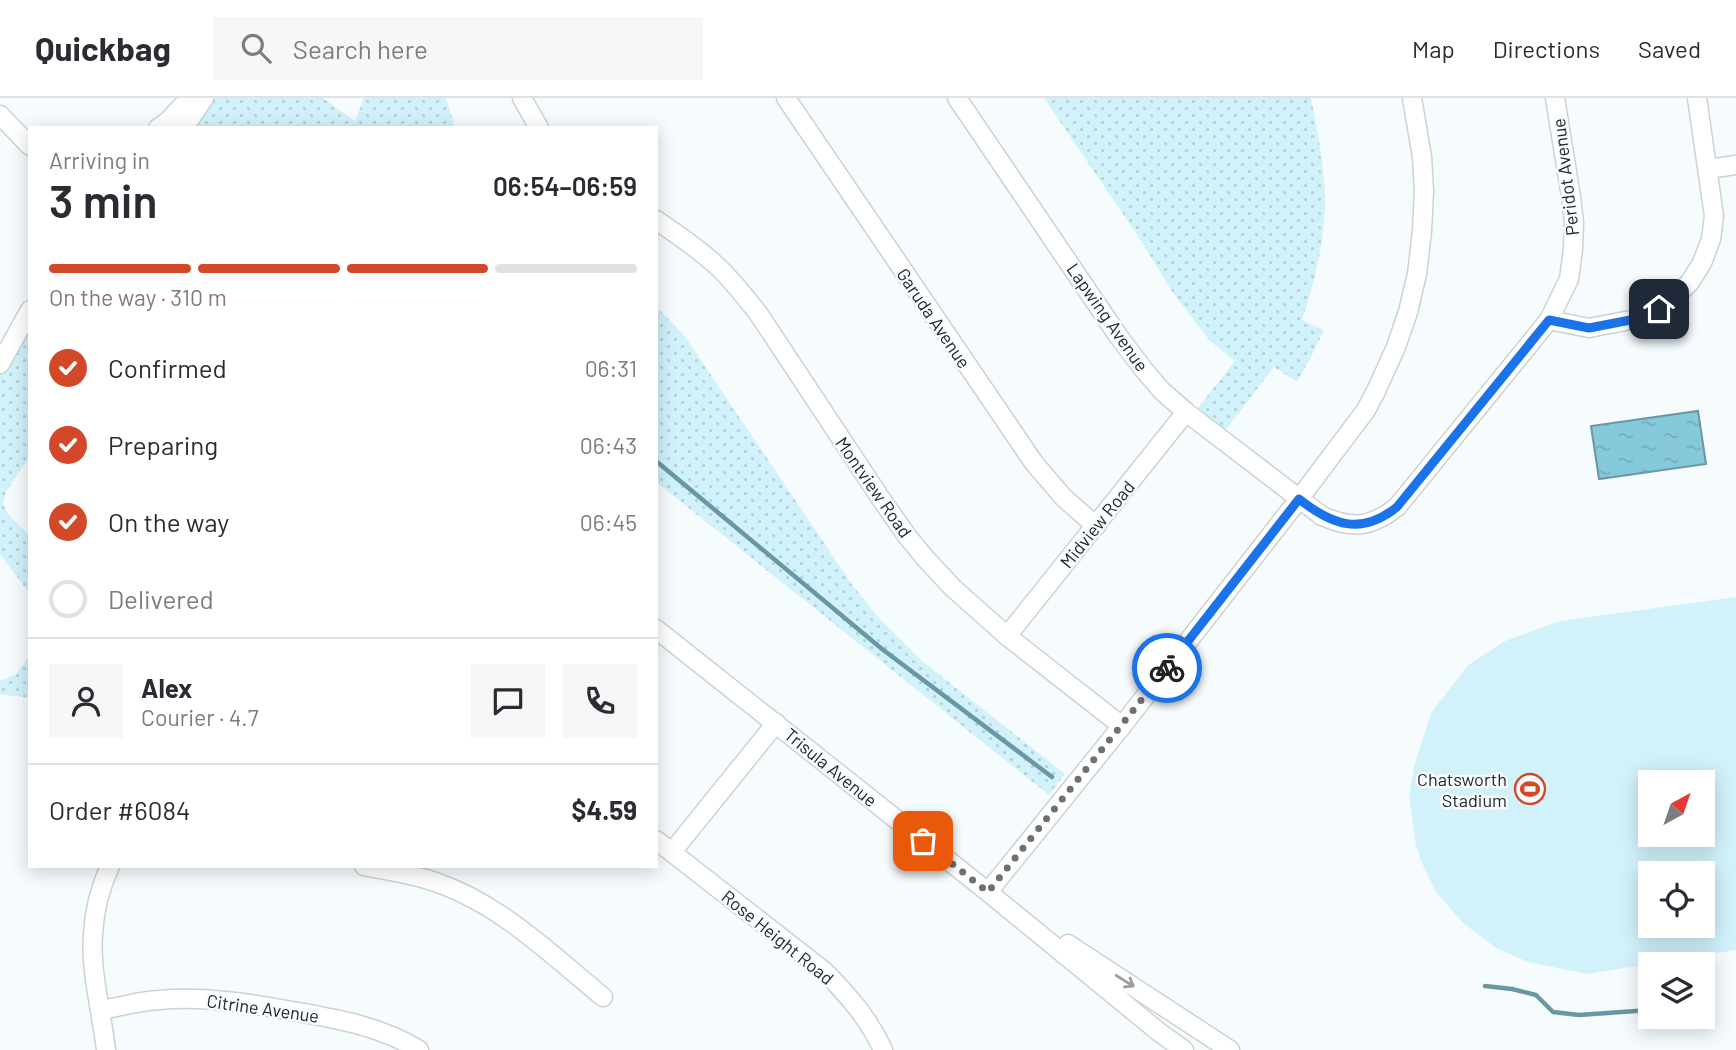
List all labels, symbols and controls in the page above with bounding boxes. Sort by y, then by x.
search box [213,17,703,80]
text: Quickbag [35,28,171,68]
icon: search [237,29,275,67]
text: Search here [293,33,428,64]
text: Map [1412,34,1455,63]
text: Directions [1493,34,1600,63]
text: Saved [1638,34,1701,63]
street label: Peridot Avenue [1547,117,1583,237]
text: Arriving in [49,146,150,174]
text: 06:54–06:59 [493,170,637,201]
text: 3 min [49,172,158,227]
street label: Lapwing Avenue [1063,259,1153,375]
street label: Garuda Avenue [892,264,976,372]
pin [1629,279,1689,339]
text: On the way · 310 m [49,283,227,311]
icon: home [1640,290,1678,328]
icon: check [49,349,87,387]
text: Confirmed [108,352,227,383]
text: 06:31 [585,354,637,382]
icon: check [49,426,87,464]
text: Preparing [108,429,218,460]
text: 06:43 [580,431,637,459]
street label: Montview Road [831,432,917,542]
street label: Midview Road [1055,476,1139,572]
icon: check [49,503,87,541]
text: On the way [108,506,229,537]
text: 06:45 [580,508,637,536]
text: Delivered [108,583,214,614]
courier [1132,633,1202,703]
icon: bike [1148,649,1186,687]
button: person [49,664,123,738]
button: chat [471,664,545,738]
button: phone [563,664,637,738]
text: Alex [141,672,192,703]
text: Courier · 4.7 [141,703,259,731]
street label: Trisula Avenue [780,723,882,811]
place label: Chatsworth Stadium [1417,768,1507,811]
north arrow [1638,770,1715,847]
map controls [1638,770,1715,1029]
sports icon: Chatsworth Stadium [1513,772,1547,806]
text: Order #6084 [49,794,190,825]
text: $4.59 [572,794,637,825]
pin [893,811,953,871]
icon: bag [904,822,942,860]
button: locate [1638,861,1715,938]
street label: Rose Height Road [718,885,838,989]
button: layers [1638,952,1715,1029]
one-way arrow [1115,975,1135,989]
street label: Citrine Avenue [205,989,321,1027]

